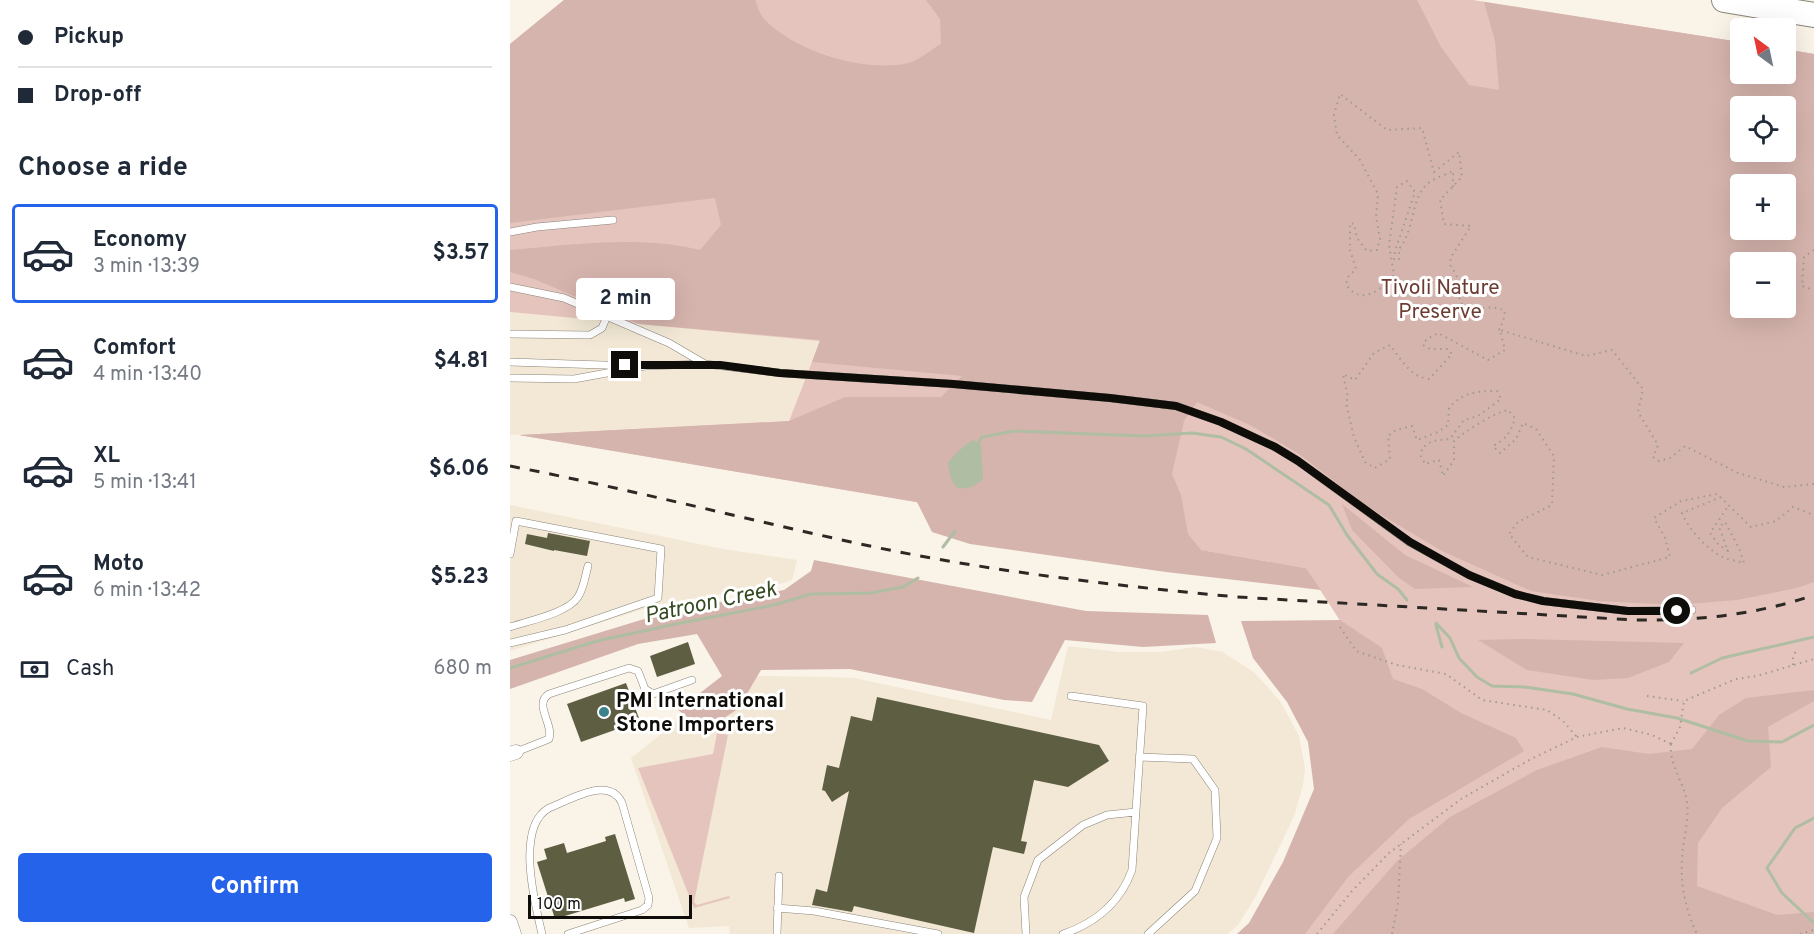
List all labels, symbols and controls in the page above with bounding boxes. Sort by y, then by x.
north arrow [1730,18,1796,84]
map controls [1730,18,1796,318]
text: Pickup [54,24,124,51]
text: Drop-off [54,82,141,109]
button: locate [1730,96,1796,162]
text: Choose a ride [18,151,188,185]
button: + [1730,174,1796,240]
icon: car [21,227,75,281]
text: Economy [93,227,187,254]
text: $3.57 [432,240,489,267]
button: − [1730,252,1796,318]
text: 3 min · 13:39 [93,254,200,280]
park label: Tivoli Nature Preserve [1380,275,1500,326]
callout: 2 min [576,278,674,320]
text: 2 min [599,286,652,312]
icon: car [21,335,75,389]
text: Comfort [93,335,176,362]
text: $4.81 [434,348,489,375]
route end [611,351,638,378]
text: 4 min · 13:40 [93,362,202,388]
icon: car [21,443,75,497]
text: XL [93,443,120,470]
text: $6.06 [429,456,489,483]
text: 5 min · 13:41 [93,470,197,496]
icon: car [21,551,75,605]
text: Moto [93,551,144,578]
text: $5.23 [430,564,489,591]
water label: Patroon Creek [642,576,780,631]
text: 6 min · 13:42 [93,578,201,604]
route start [1663,597,1690,624]
icon: cash [18,653,51,686]
text: Cash [66,656,115,683]
text: 680 m [434,656,492,682]
place label: PMI International Stone Importers [616,688,784,739]
marker: PMI International Stone Importers [597,705,611,719]
button: Confirm [18,853,492,922]
scale bar [528,892,692,920]
text: 100 m [537,895,581,915]

